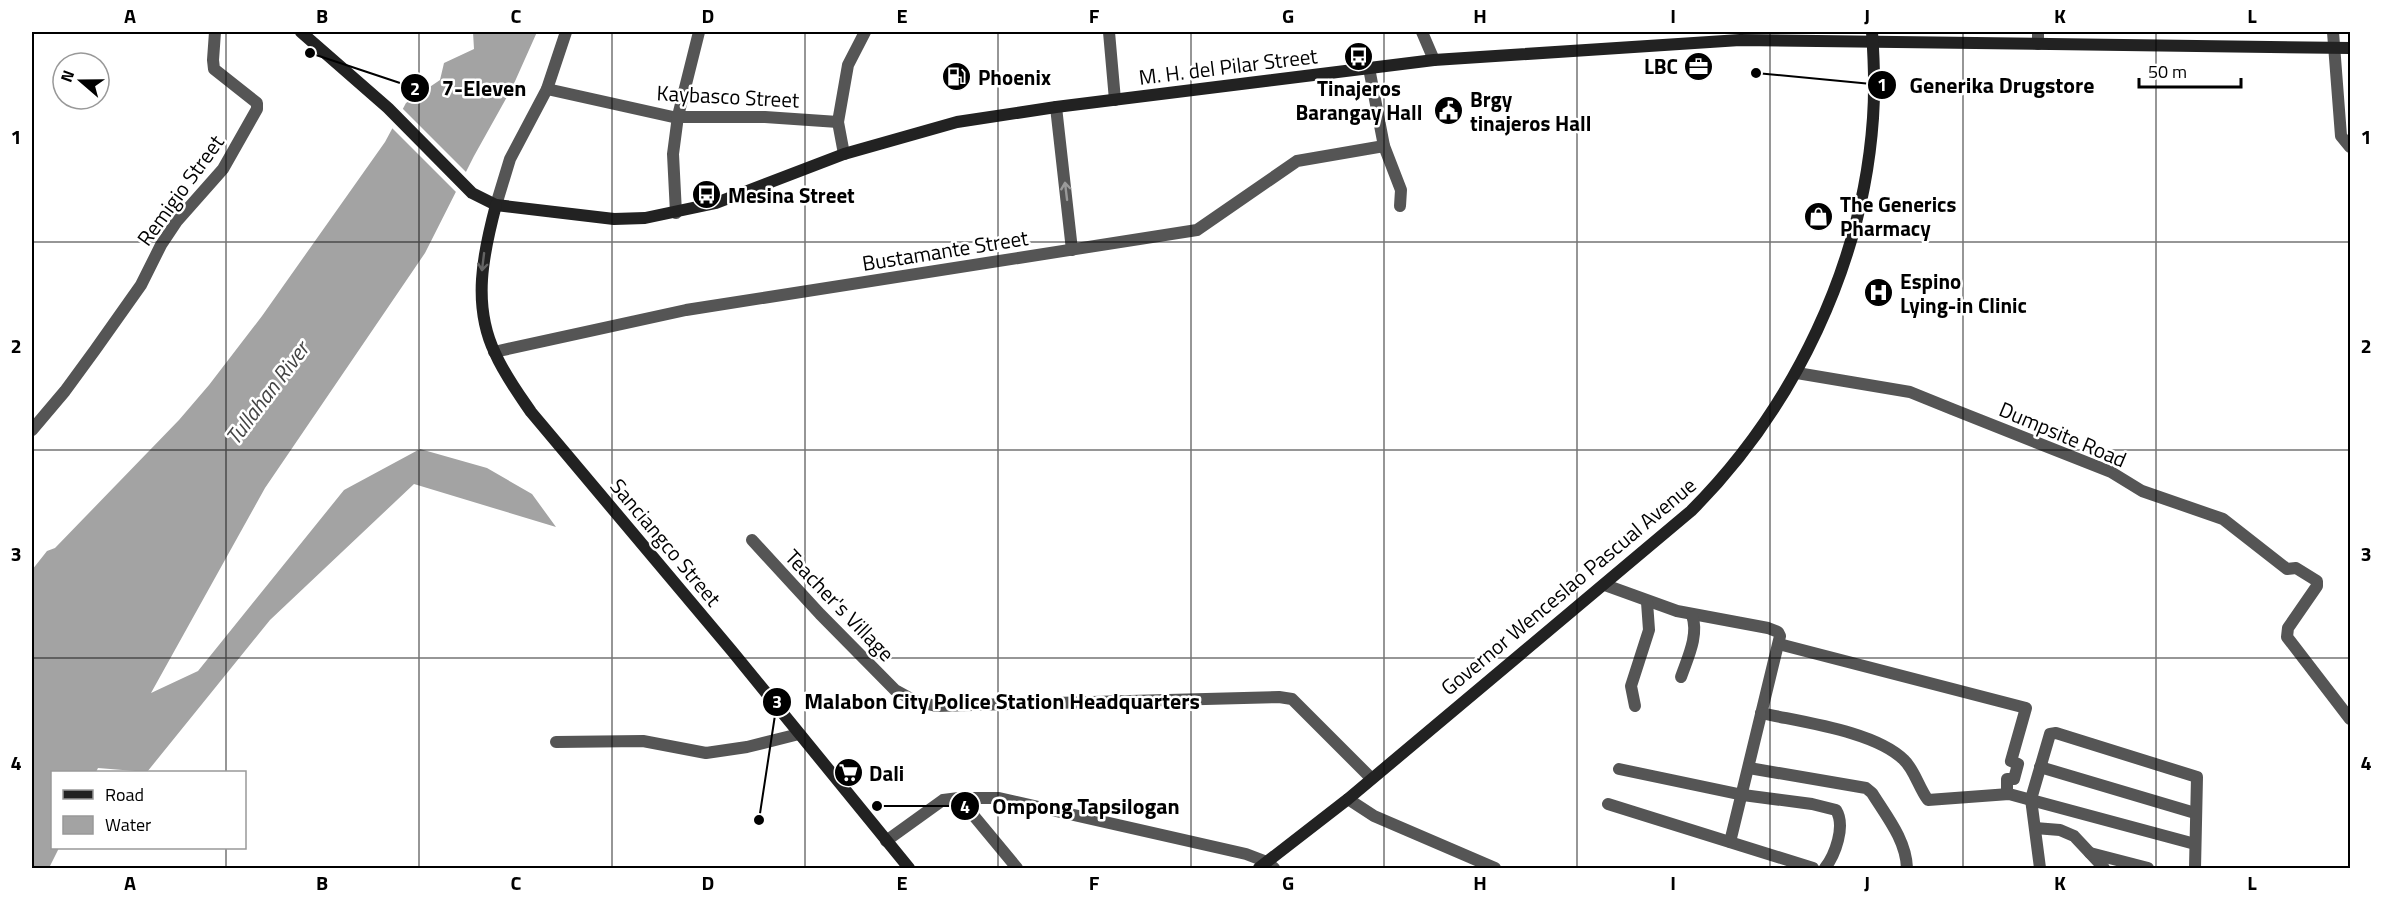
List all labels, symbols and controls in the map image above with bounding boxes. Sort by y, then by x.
text: A [124,0,136,31]
text: B [316,0,328,31]
text: C [511,0,522,31]
text: D [702,0,714,31]
text: E [896,0,908,31]
text: F [1089,0,1100,31]
text: G [1282,0,1294,31]
text: H [1473,0,1487,31]
text: I [1670,0,1676,31]
text: J [1864,0,1870,31]
text: K [2054,0,2066,31]
text: L [2247,0,2257,31]
street label: M. H. del Pilar Street [1137,39,1320,93]
bus stop icon: Tinajeros Barangay Hall [1343,41,1375,73]
place label: LBC [1644,50,1678,82]
office icon: LBC [1683,50,1715,82]
north arrow [51,51,111,111]
scale bar [2139,51,2241,89]
text: 50 m [2148,58,2187,85]
fuel station icon: Phoenix [941,61,973,93]
place label: Phoenix [978,61,1051,93]
callout: Generika Drugstore [1867,65,2106,105]
text: N [54,67,80,85]
callout: 7-Eleven [400,68,538,108]
text: Generika Drugstore [1910,68,2094,102]
text: 7-Eleven [442,71,526,105]
text: 1 [1877,71,1887,98]
place label: Tinajeros Barangay Hall [1296,72,1422,128]
text: 2 [410,75,420,102]
street label: Kaybasco Street [656,76,801,116]
place label: Brgy tinajeros Hall [1470,83,1591,139]
public building icon: Brgy tinajeros Hall [1433,95,1465,127]
text: 1 [10,121,22,152]
text: 1 [2360,121,2372,152]
street label: Remigio Street [129,127,232,252]
bus stop icon: Mesina Street [691,179,723,211]
place label: Mesina Street [728,179,855,211]
one-way arrow [1060,182,1071,202]
place label: The Generics Pharmacy [1840,188,1956,244]
shop icon: The Generics Pharmacy [1803,200,1835,232]
street label: Bustamante Street [860,221,1031,279]
one-way arrow [477,252,488,272]
place label: Espino Lying-in Clinic [1900,265,2027,321]
hospital icon: Espino Lying-in Clinic [1863,277,1895,309]
text: 2 [10,330,22,361]
text: 2 [2360,330,2372,361]
water label: Tullahan River [217,332,319,452]
street label: Dumpsite Road [1994,393,2132,475]
street label: Governor Wenceslao Pascual Avenue [1433,469,1703,703]
street label: Sanciangco Street [603,471,730,613]
text: 3 [10,538,22,569]
text: 3 [2360,538,2372,569]
street label: Teacher's Village [778,541,902,669]
callout: Malabon City Police Station Headquarters [762,682,1212,722]
text: Malabon City Police Station Headquarters [804,684,1200,718]
text: 3 [772,688,782,715]
text: 4 [10,747,22,778]
text: 4 [2360,747,2372,778]
supermarket icon: Dali [832,757,864,789]
place label: Dali [869,757,904,789]
legend [51,771,246,849]
text: Road [105,781,144,808]
callout: Ompong Tapsilogan [950,786,1191,826]
text: Ompong Tapsilogan [992,789,1180,823]
text: 4 [960,793,970,820]
text: Water [105,811,151,838]
text: A [124,867,136,898]
text: B [316,867,328,898]
text: C [511,867,522,898]
text: D [702,867,714,898]
text: E [896,867,908,898]
text: F [1089,867,1100,898]
text: G [1282,867,1294,898]
text: H [1473,867,1487,898]
text: I [1670,867,1676,898]
text: J [1864,867,1870,898]
text: K [2054,867,2066,898]
text: L [2247,867,2257,898]

